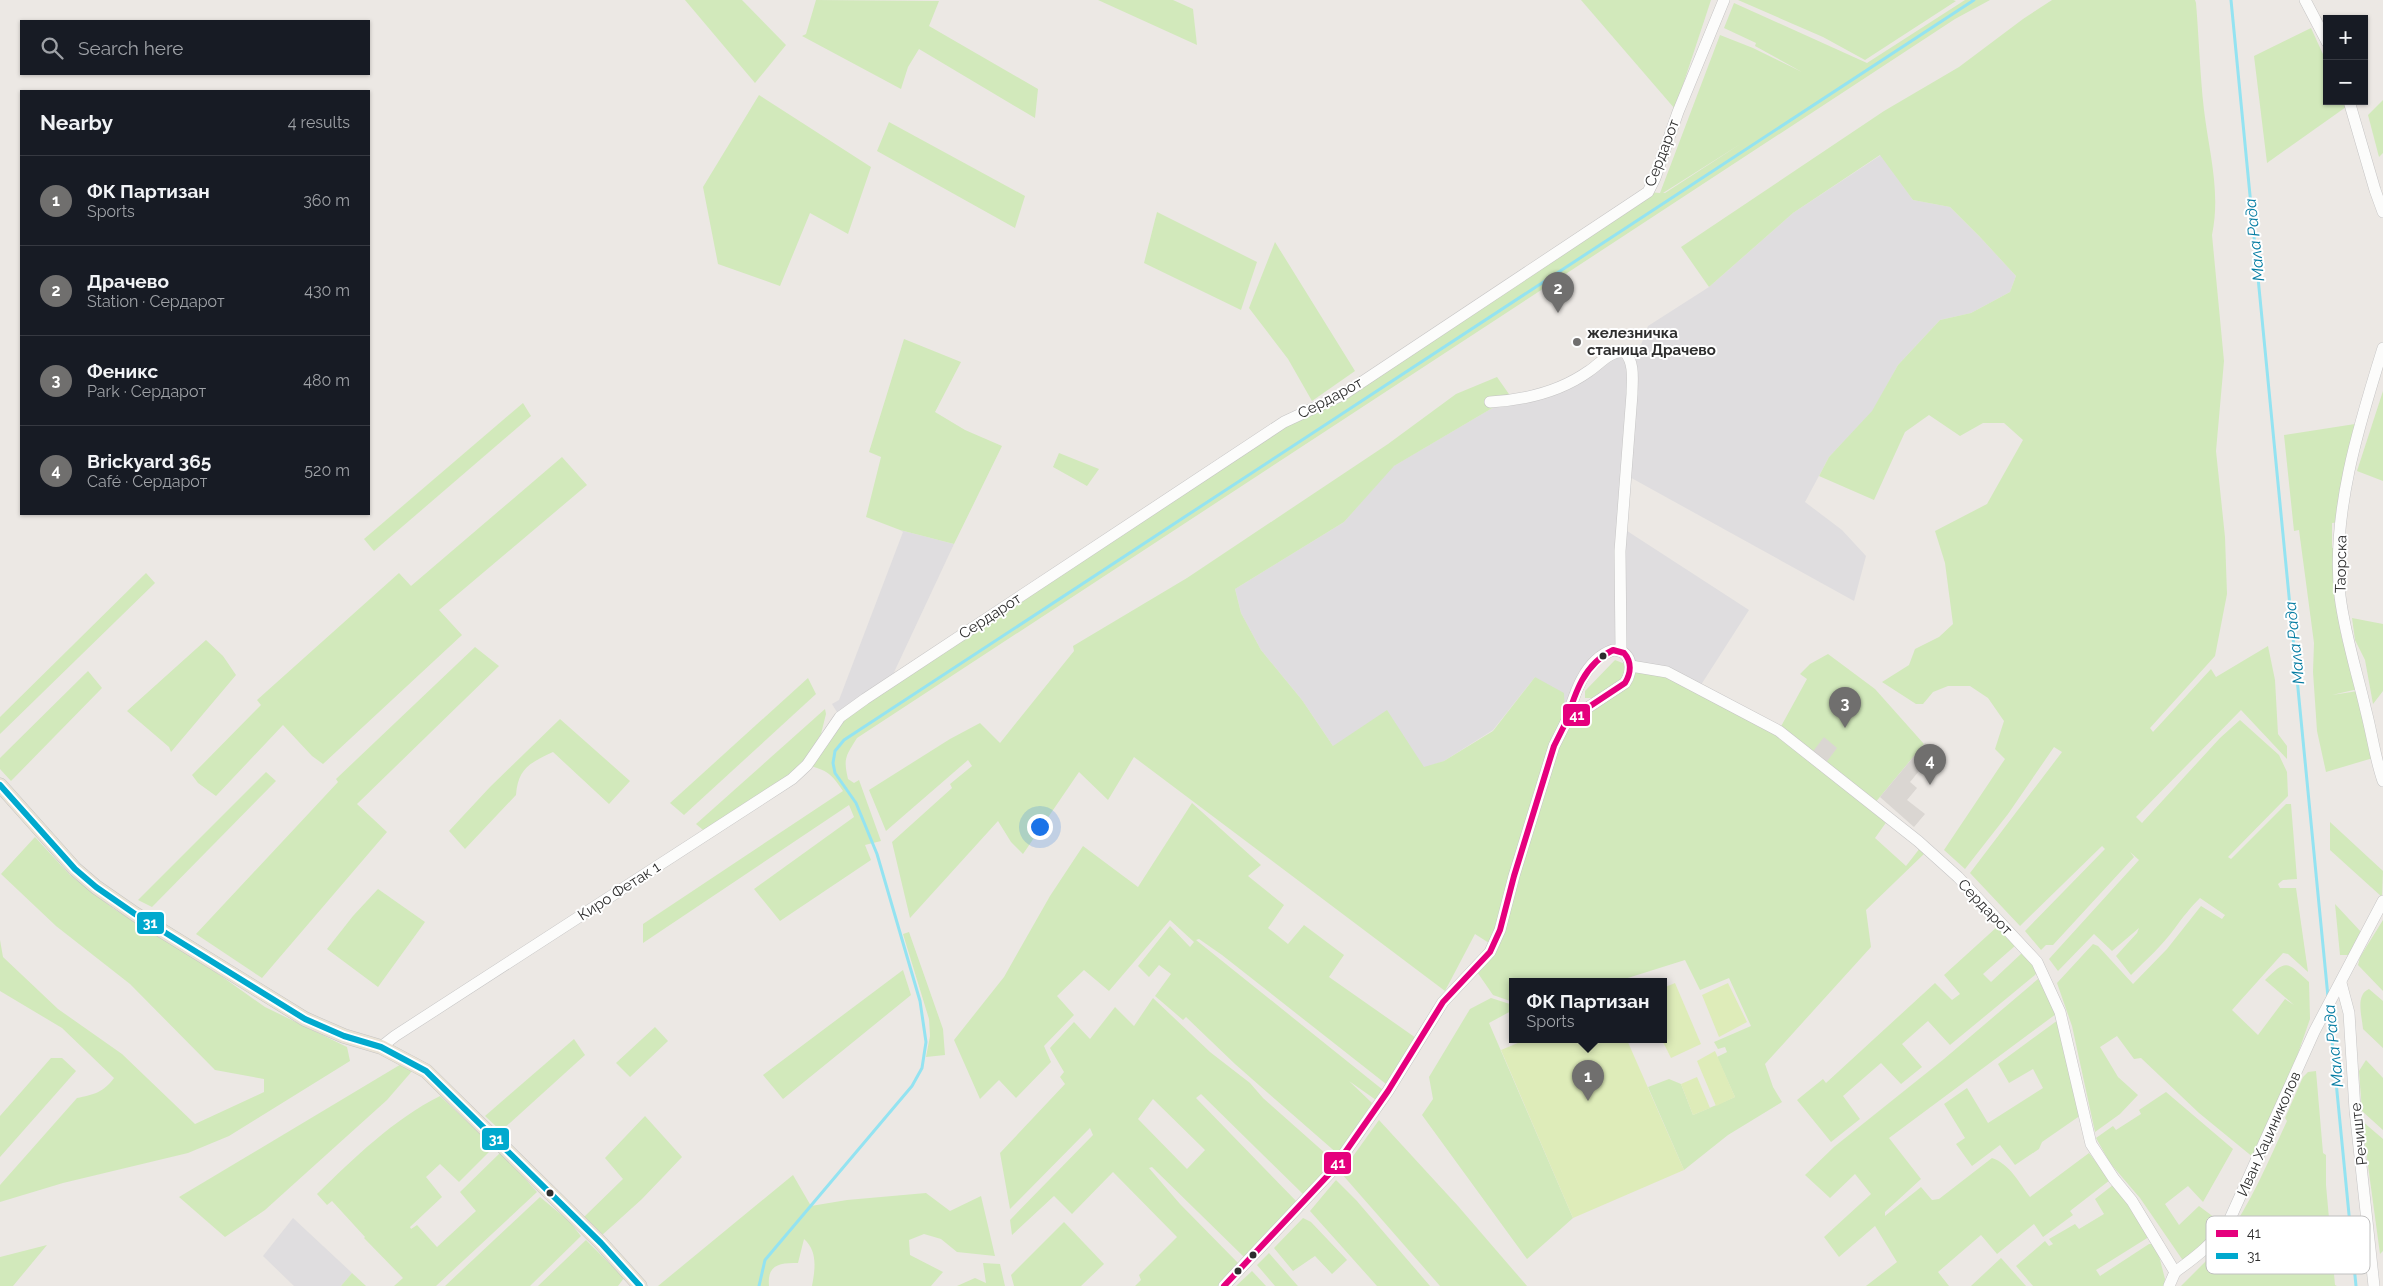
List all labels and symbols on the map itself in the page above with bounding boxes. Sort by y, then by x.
street label: Сердарот [1641,117,1683,189]
water label: Мала Рада [2241,197,2268,282]
pin: 2 [1542,272,1574,313]
place label: железничка станица Драчево [1587,324,1716,359]
marker: железничка станица Драчево [1571,336,1583,348]
street label: Сердарот [1295,373,1365,423]
street label: Таорска [2331,535,2351,593]
street label: Сердарот [956,589,1024,643]
water label: Мала Рада [2281,600,2308,685]
unlabelled marker [1598,651,1608,661]
pin: 3 [1829,687,1861,728]
line badge: 41 [1562,703,1591,727]
text: 41 [1570,707,1585,723]
pin: 4 [1914,744,1946,785]
your location [1027,814,1053,840]
street label: Киро Фетак 1 [574,857,664,924]
street label: Сердарот [1954,875,2016,939]
line badge: 31 [136,911,165,935]
text: 31 [143,915,157,931]
water label: Мала Рада [2320,1003,2347,1088]
pin: 1 [1572,1060,1604,1101]
street label: Иван Хаџиниколов [2233,1069,2305,1199]
street label: Речиште [2347,1102,2371,1166]
line badge: 31 [481,1127,510,1151]
text: 31 [489,1131,503,1147]
line badge: 41 [1323,1151,1352,1175]
text: 41 [1331,1155,1346,1171]
unlabelled marker [545,1188,555,1198]
legend [2206,1216,2370,1274]
text: 41 [2247,1225,2261,1241]
text: 31 [2247,1248,2260,1264]
unlabelled marker [1248,1250,1258,1260]
unlabelled marker [1233,1266,1243,1276]

